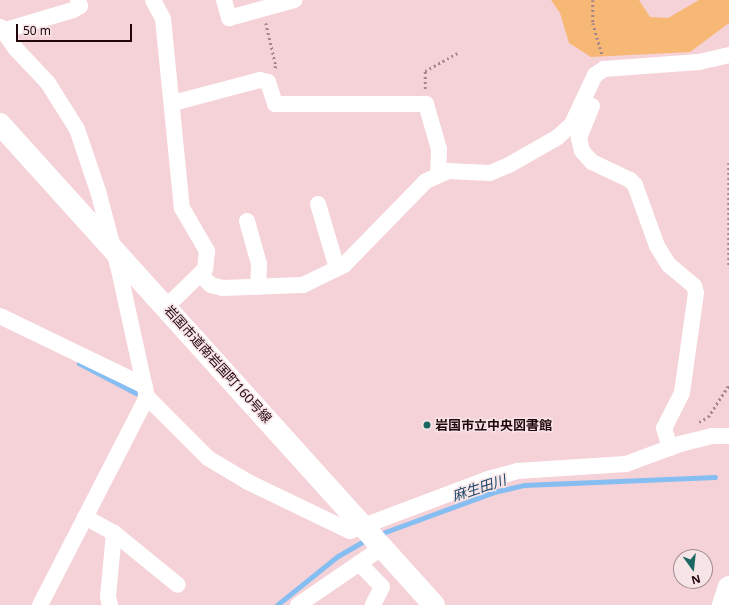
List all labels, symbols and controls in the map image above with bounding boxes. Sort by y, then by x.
scale bar [18,16,134,42]
text: 50 m [23,22,51,39]
street label: 岩国市道南岩国町160号線 [161,302,275,426]
place label: 岩国市立中央図書館 [435,417,552,433]
marker: 岩国市立中央図書館 [422,420,432,430]
water label: 麻生田川 [450,471,508,505]
north arrow [673,549,713,589]
text: N [690,572,702,589]

